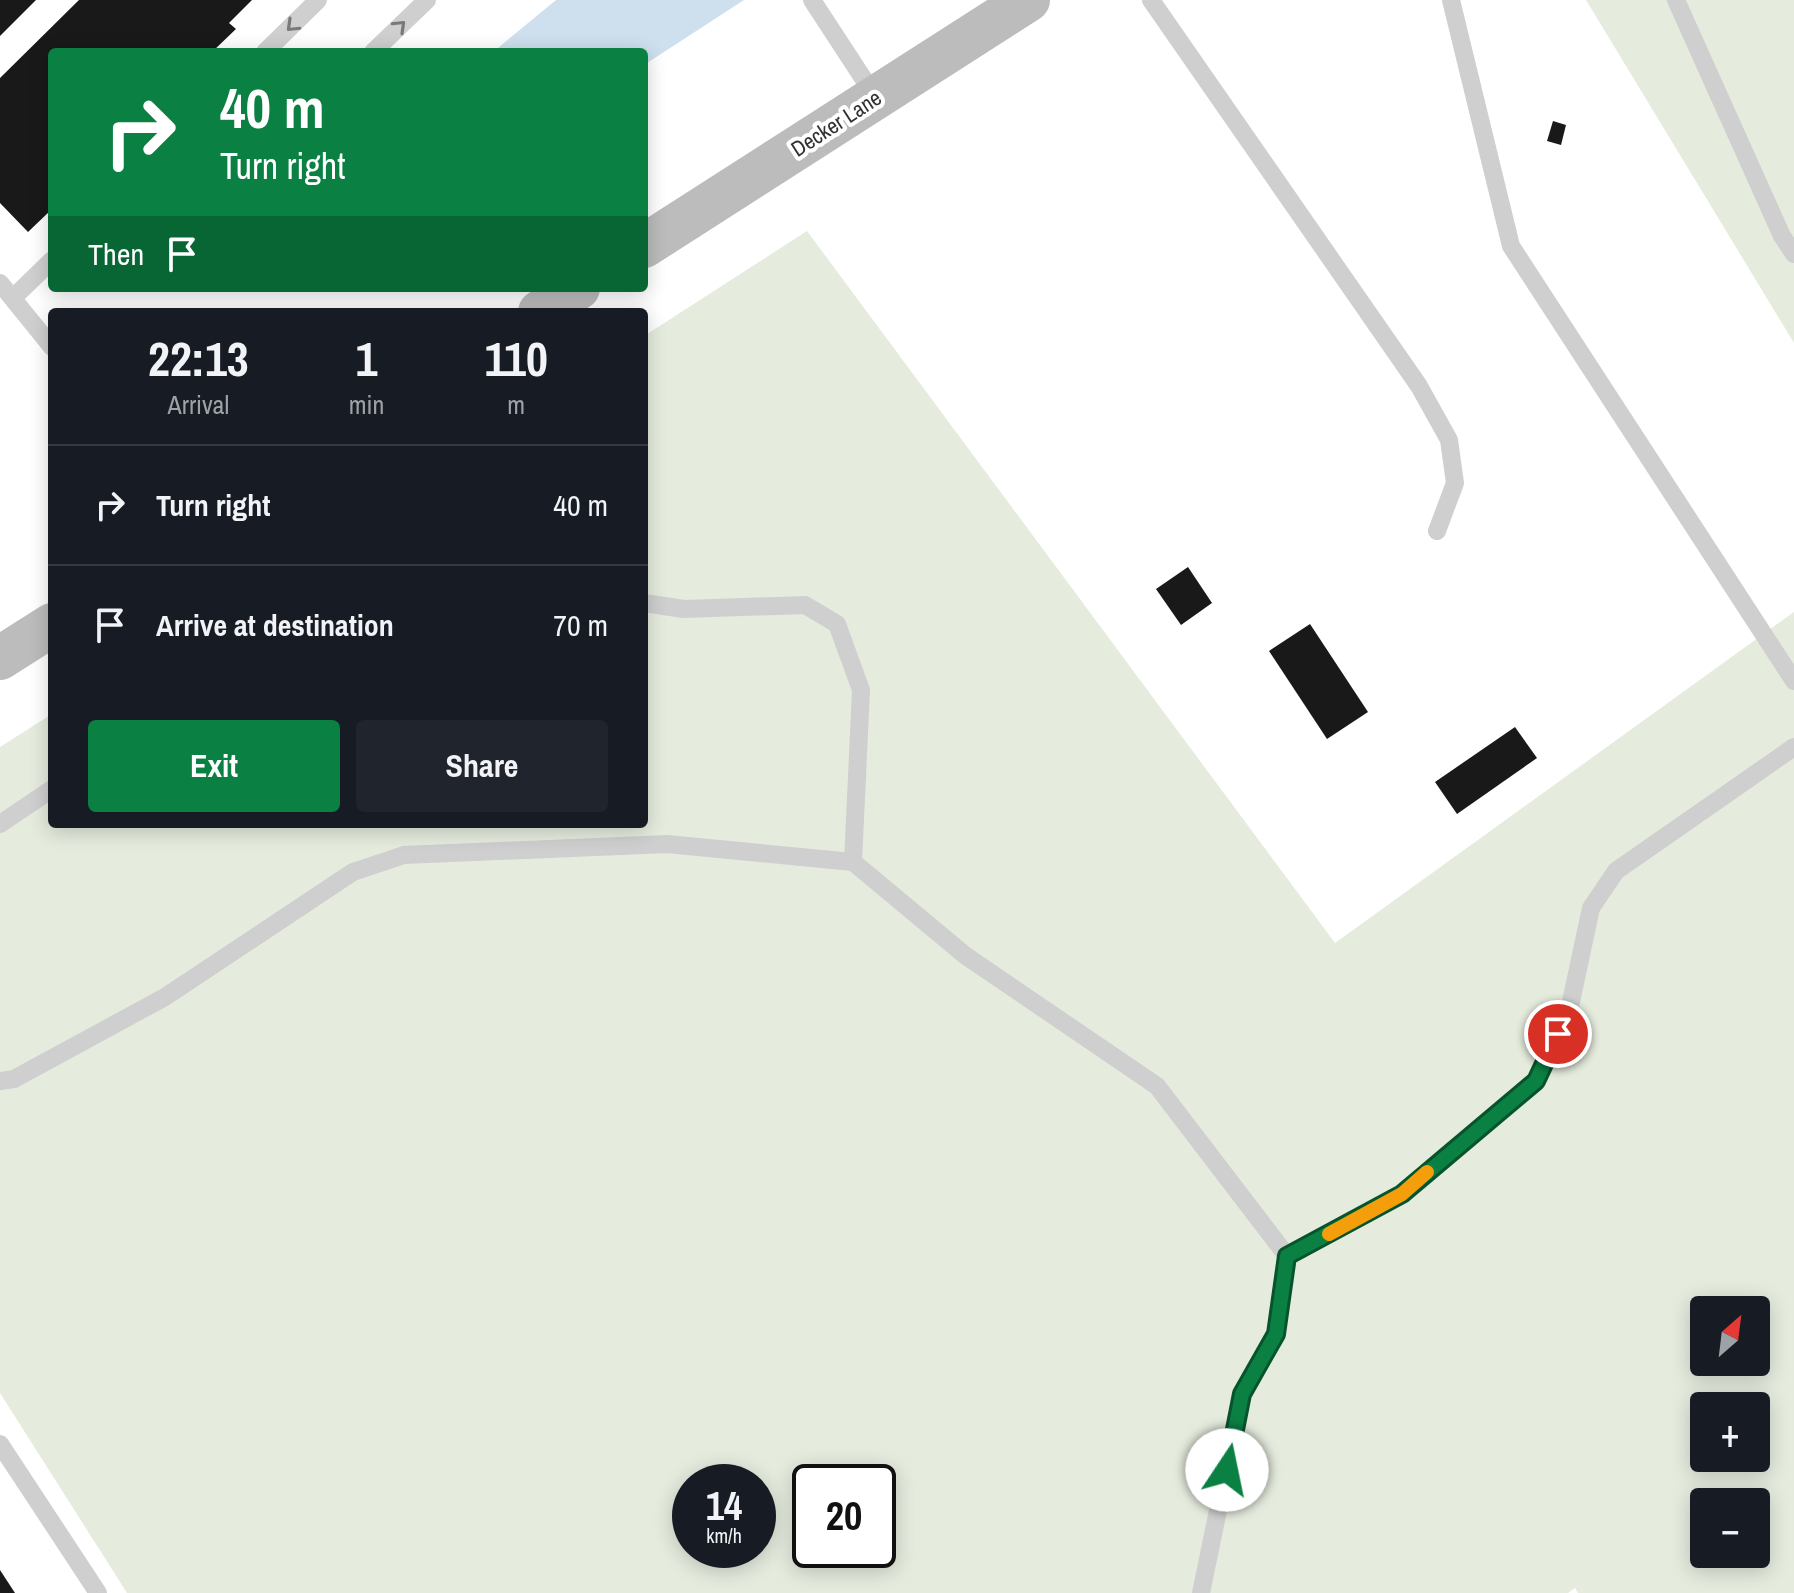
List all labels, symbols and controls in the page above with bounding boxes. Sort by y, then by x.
one-way arrow [287,17,301,31]
one-way arrow [391,21,405,35]
text: 40 m [220,70,325,145]
icon: right [88,80,192,184]
street label: Decker Lane [785,83,887,163]
text: Turn right [220,142,345,190]
icon: arrive [160,232,204,276]
text: Then [88,234,144,274]
text: 22:13 [148,326,249,391]
text: 1 [356,326,378,391]
text: 110 [484,326,548,391]
text: Arrival [168,387,229,422]
text: min [349,387,384,422]
text: m [507,387,525,422]
icon: right [88,483,132,527]
text: Turn right [156,485,270,525]
text: 40 m [553,485,608,525]
icon: arrive [88,603,132,647]
text: Arrive at destination [156,605,394,645]
text: 70 m [553,605,608,645]
button: Exit [88,720,340,812]
button: Share [356,720,608,812]
pin [1524,1000,1592,1068]
icon: arrive [1536,1012,1580,1056]
north arrow [1690,1296,1770,1376]
map controls [1690,1296,1770,1568]
button: + [1690,1392,1770,1472]
position arrow [1185,1428,1269,1512]
speed limit sign: 20 [792,1464,896,1568]
text: 14 [706,1479,742,1532]
button: − [1690,1488,1770,1568]
text: km/h [706,1522,742,1549]

